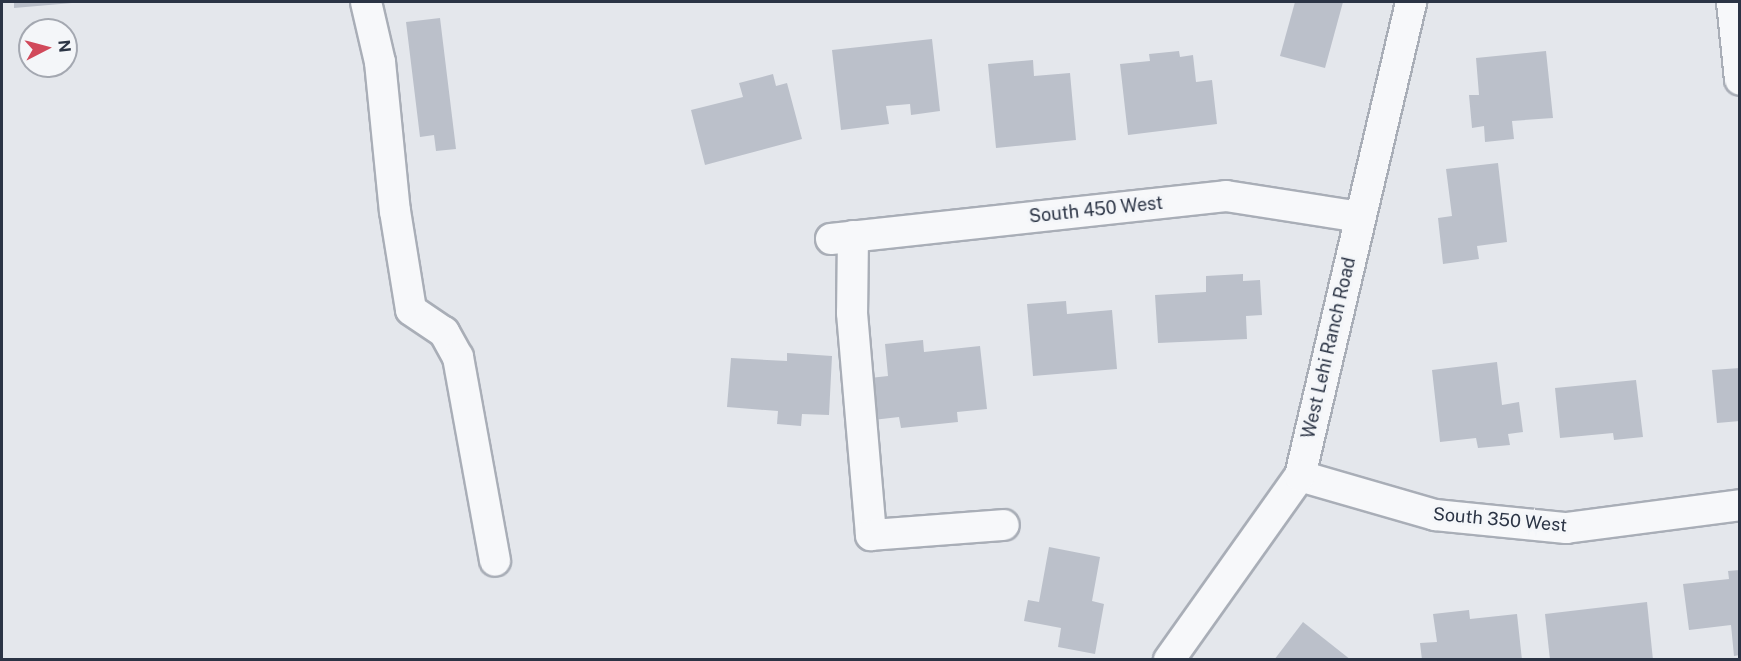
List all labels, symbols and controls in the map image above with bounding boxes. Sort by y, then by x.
north arrow [18,18,78,78]
text: N [54,39,75,53]
street label: South 450 West [1028,192,1164,228]
street label: West Lehi Ranch Road [1298,255,1360,441]
street label: South 350 West [1432,503,1568,537]

